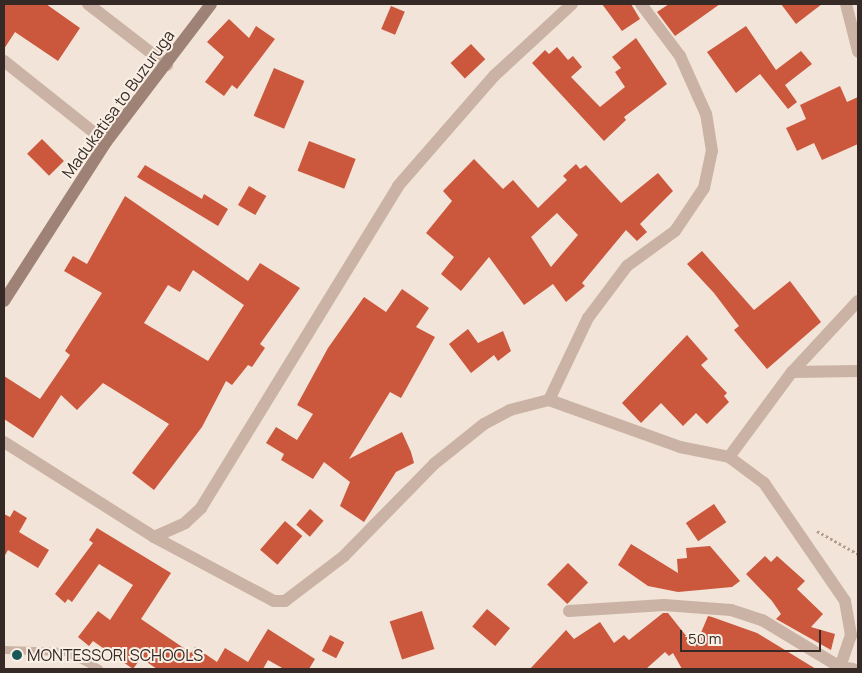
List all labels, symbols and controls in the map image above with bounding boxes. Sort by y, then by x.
street label: Madukatisa to Buzuruga [58,26,178,182]
scale bar [682,620,823,652]
text: 50 m [688,628,722,649]
place label: MONTESSORI SCHOOLS [27,645,203,665]
marker: MONTESSORI SCHOOLS [11,649,23,661]

